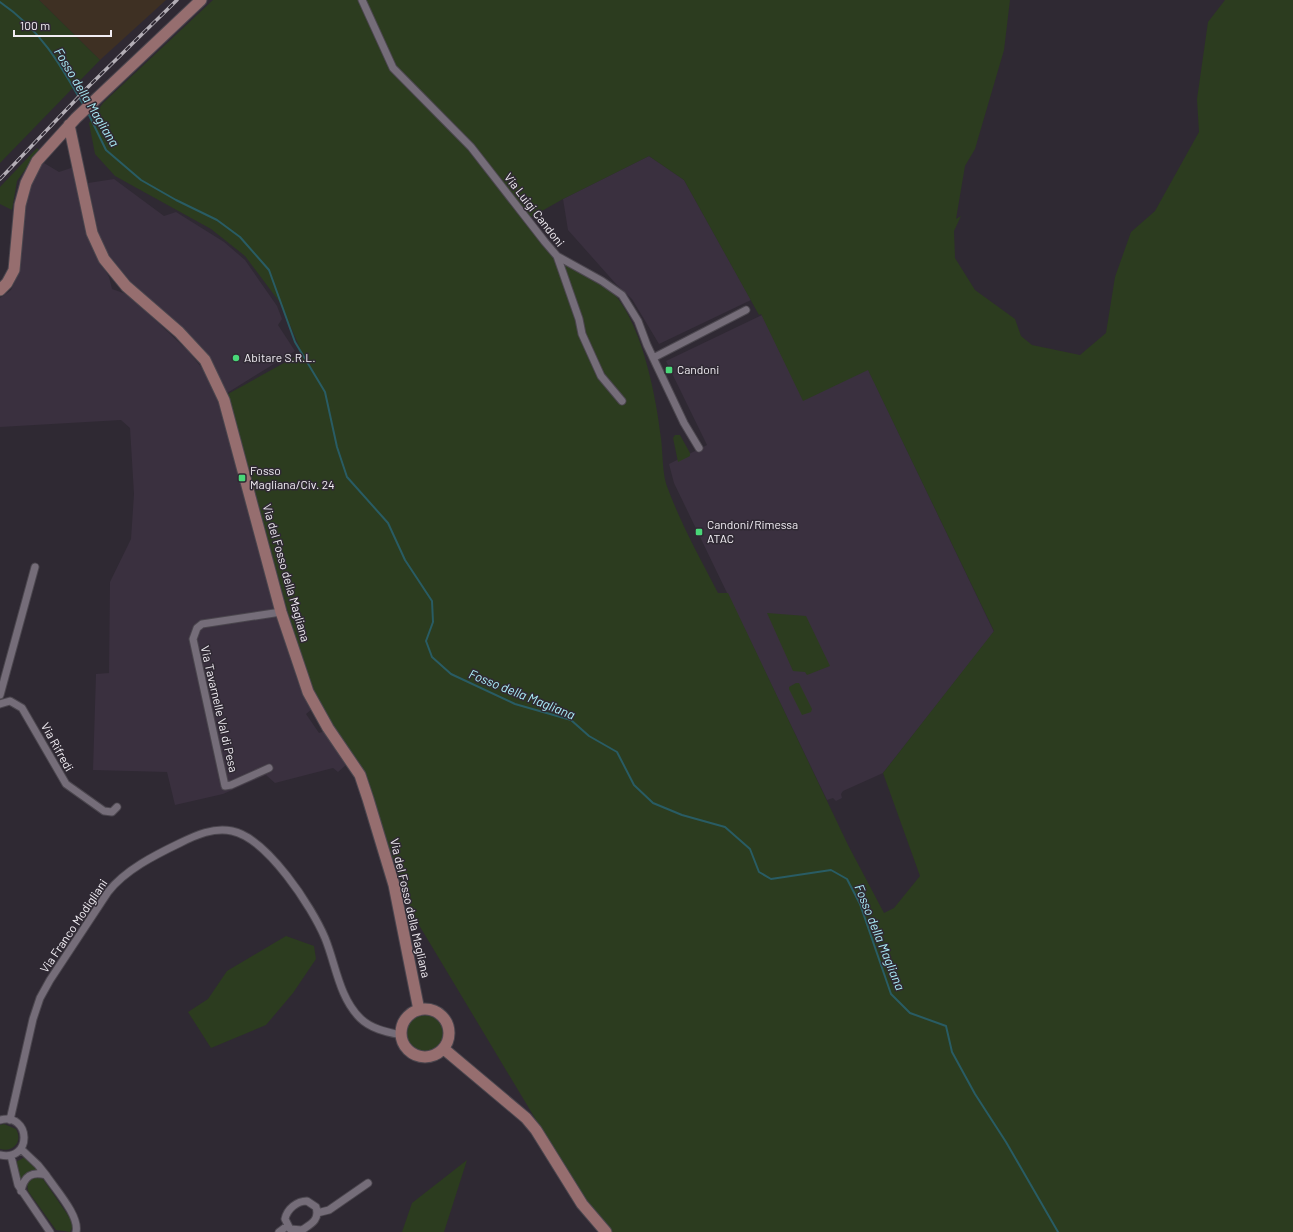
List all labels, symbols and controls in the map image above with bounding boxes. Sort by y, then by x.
scale bar [14,12,111,38]
text: 100 m [20,18,50,32]
water label: Fosso della Magliana [51,44,123,150]
street label: Via Luigi Candoni [502,170,568,249]
place label: Abitare S.R.L. [244,350,316,364]
marker: Abitare S.R.L. [231,353,241,363]
place label: Candoni [677,362,719,376]
marker: Candoni [664,365,674,375]
place label: Fosso Magliana/Civ. 24 [250,463,335,491]
marker: Fosso Magliana/Civ. 24 [237,473,247,483]
street label: Via del Fosso della Magliana [261,502,313,643]
place label: Candoni/Rimessa ATAC [707,517,798,545]
marker: Candoni/Rimessa ATAC [694,527,704,537]
street label: Via Tavarnelle Val di Pesa [199,644,241,773]
water label: Fosso della Magliana [467,665,577,723]
street label: Via Rifredi [39,720,77,773]
street label: Via del Fosso della Magliana [388,837,434,979]
street label: Via Franco Modigliani [37,876,110,975]
water label: Fosso della Magliana [851,882,909,992]

